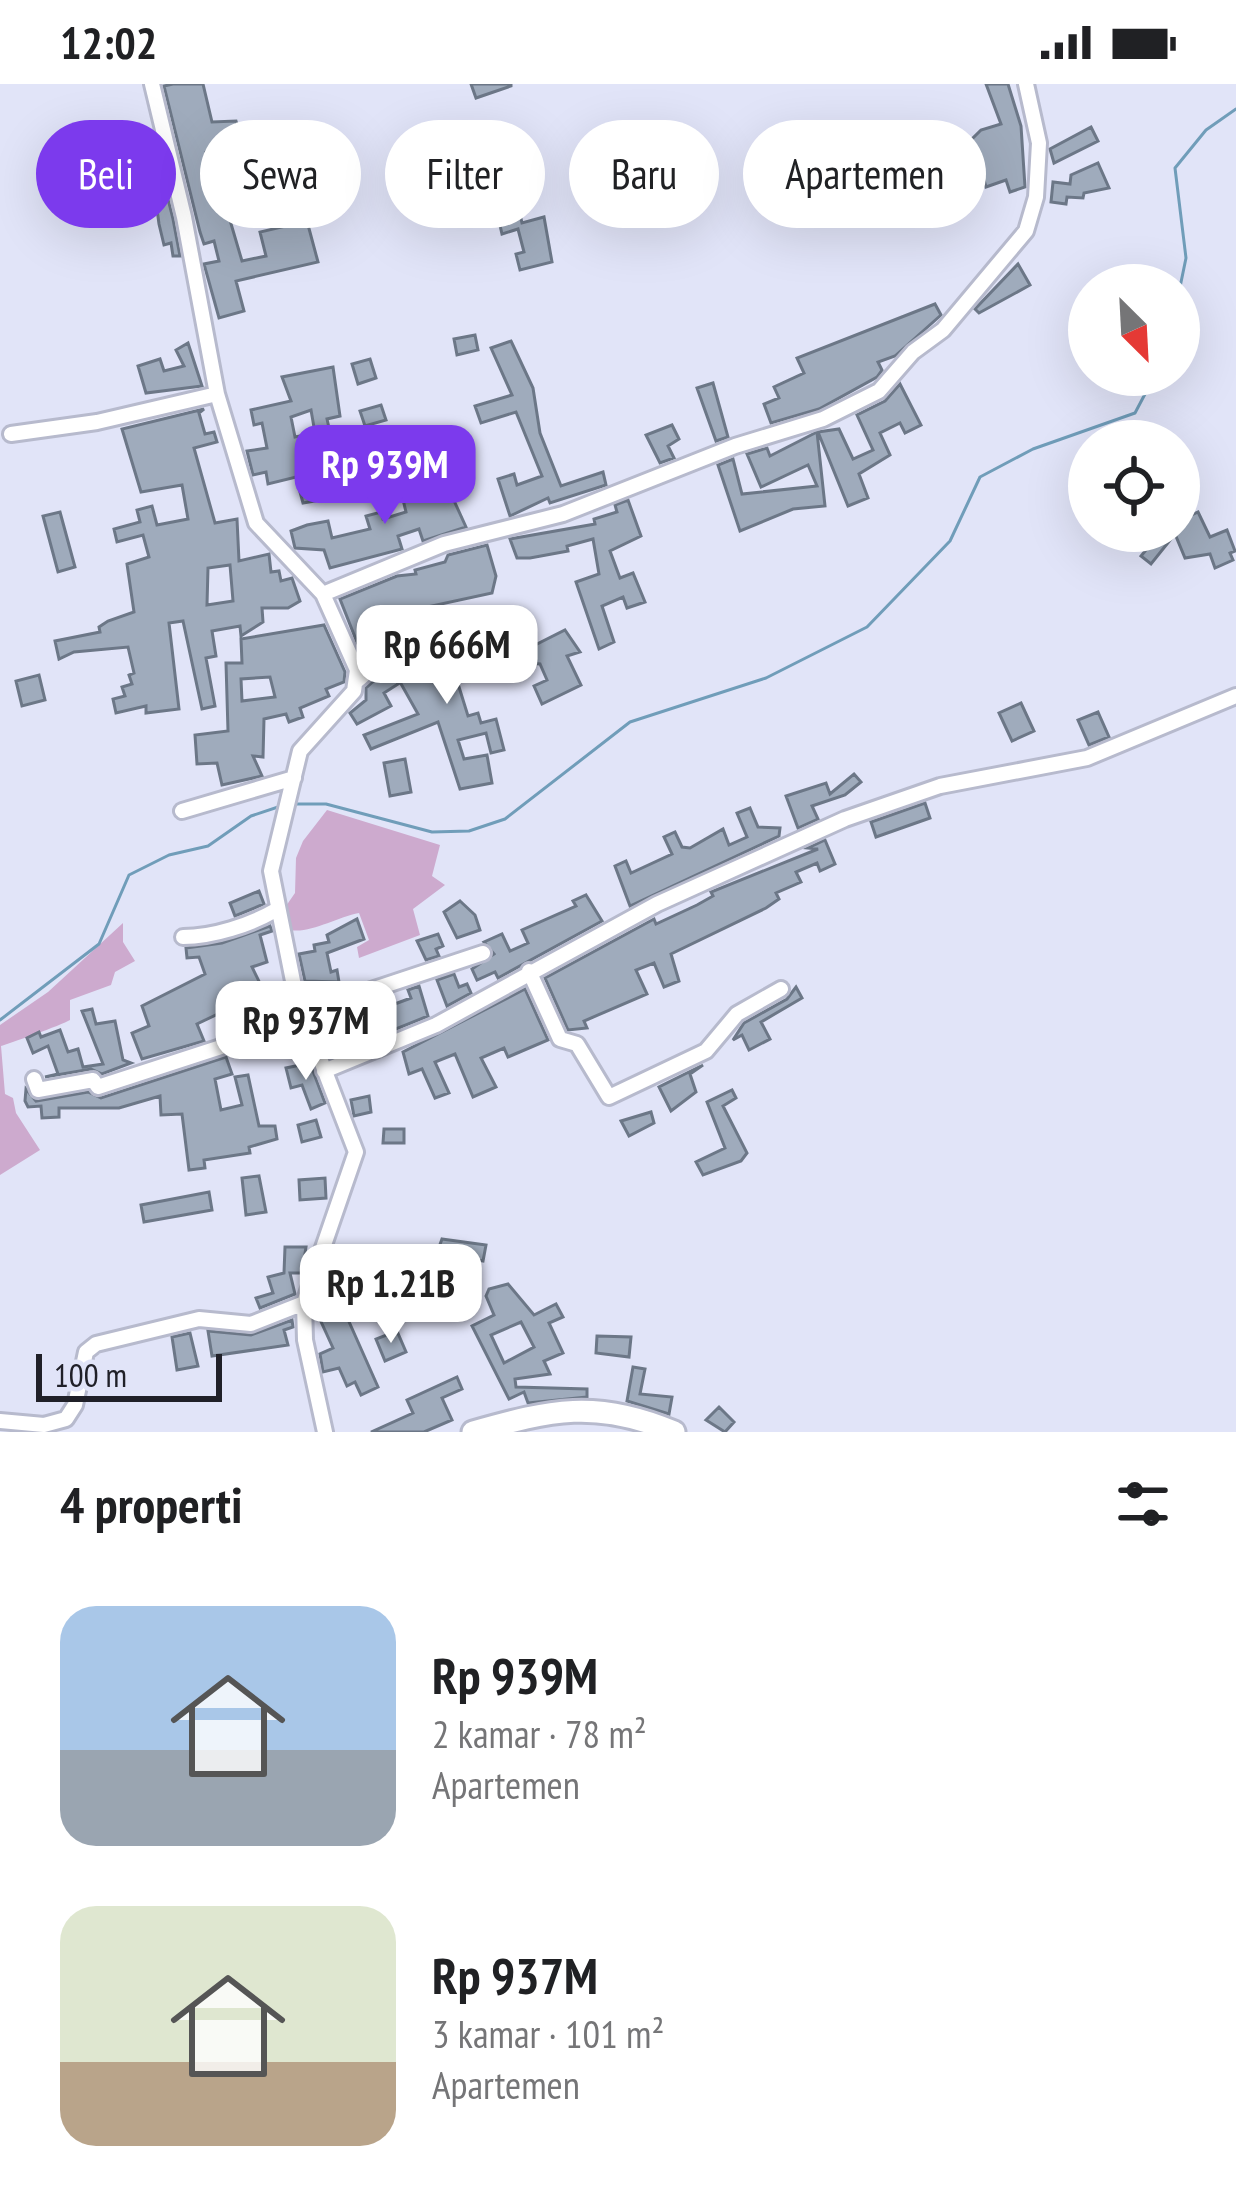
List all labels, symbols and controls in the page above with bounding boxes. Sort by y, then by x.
text: 12:02 [60,13,157,71]
chip: Beli [36,120,176,228]
chip: Sewa [200,120,361,228]
chip: Filter [385,120,545,228]
chip: Baru [569,120,719,228]
chip: Apartemen [743,120,986,228]
north arrow [1068,264,1200,396]
map controls [1068,264,1200,552]
button: locate [1068,420,1200,552]
pin: Rp 939M [274,425,496,527]
text: Rp 939M [322,438,448,489]
pin: Rp 666M [336,605,558,707]
text: Rp 666M [384,618,510,669]
pin: Rp 937M [195,981,417,1083]
text: Rp 937M [243,994,369,1045]
pin: Rp 1.21B [267,1244,515,1346]
text: Rp 1.21B [327,1257,455,1308]
scale bar [36,1348,222,1401]
text: 100 m [54,1353,127,1396]
text: 4 properti [60,1471,242,1537]
icon: filters [1110,1471,1176,1537]
text: Rp 939M [432,1642,598,1708]
icon: home [156,1654,300,1798]
text: 2 kamar · 78 m² [432,1708,647,1759]
text: Apartemen [432,1759,580,1810]
text: Rp 937M [432,1942,598,2008]
icon: home [156,1954,300,2098]
text: 3 kamar · 101 m² [432,2008,664,2059]
text: Apartemen [432,2059,580,2110]

